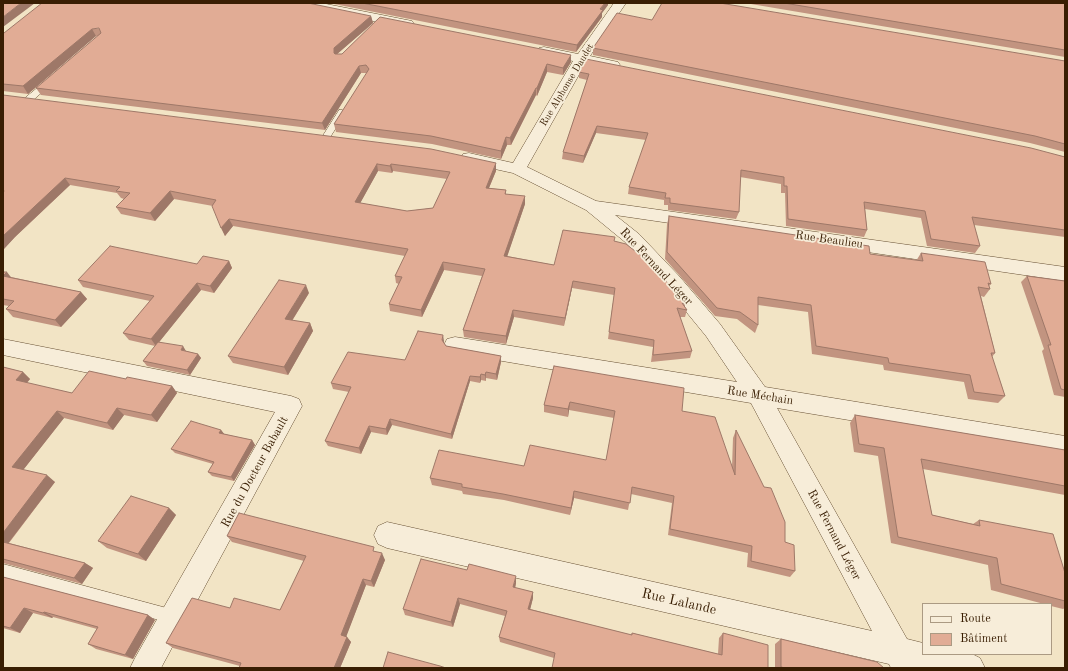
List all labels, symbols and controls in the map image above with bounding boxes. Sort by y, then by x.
street label: Rue Alphonse Daudet [538,41,596,129]
street label: Rue Fernand Léger [616,225,696,309]
street label: Rue Beaulieu [794,228,864,252]
street label: Rue Méchain [726,384,794,408]
street label: Rue du Docteur Babault [218,414,292,530]
street label: Rue Fernand Léger [804,487,864,583]
street label: Rue Lalande [640,585,718,619]
legend [922,603,1052,655]
text: Route [960,613,991,625]
text: Bâtiment [960,633,1007,645]

